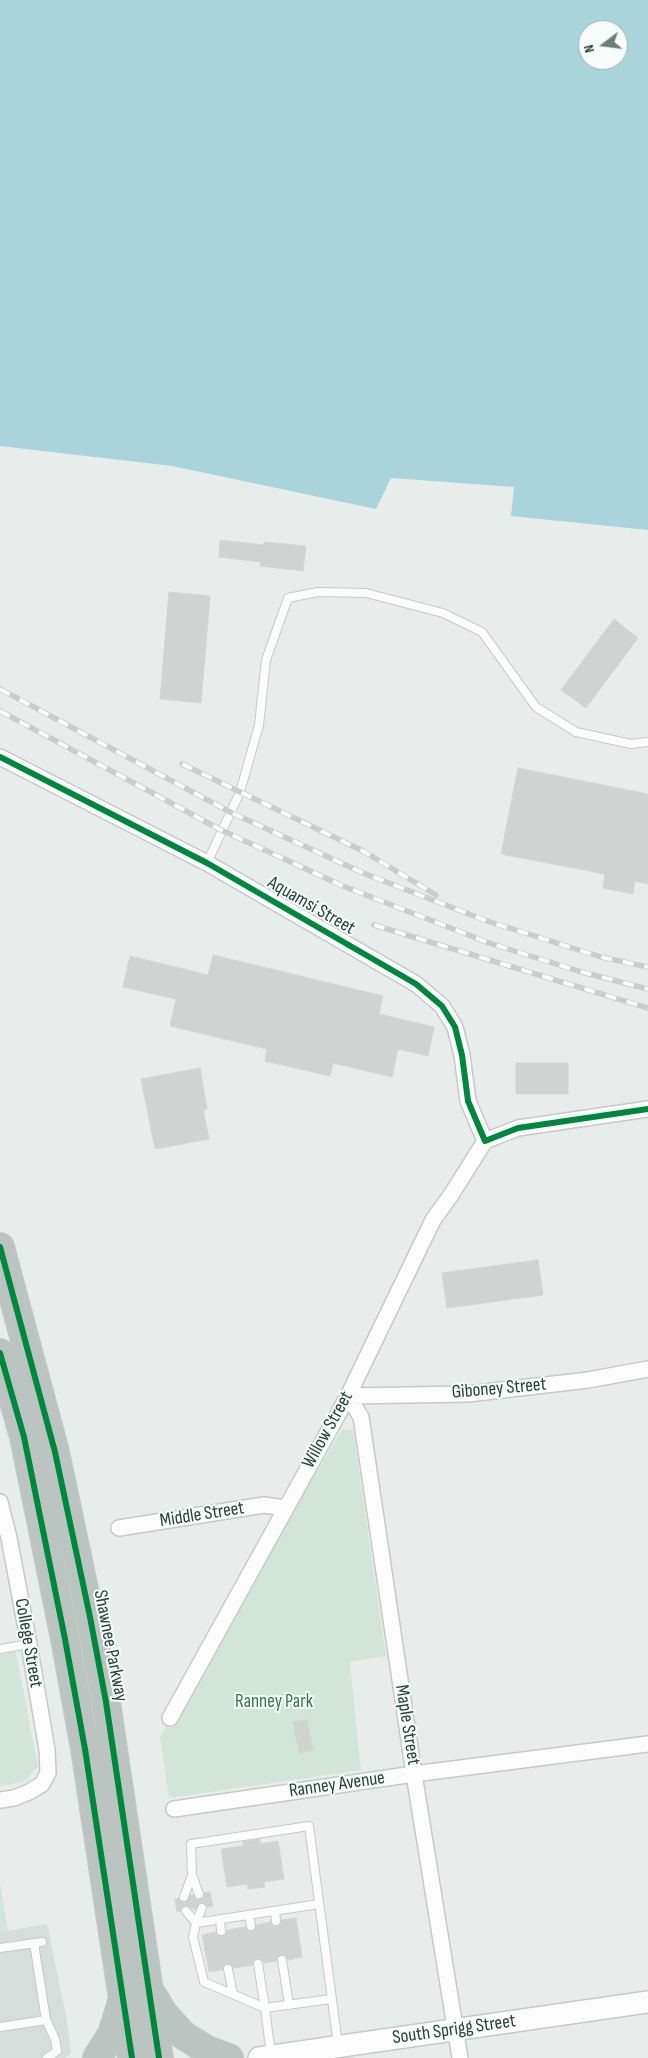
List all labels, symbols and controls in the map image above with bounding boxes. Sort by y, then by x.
north arrow [578,20,628,70]
text: N [580,43,598,55]
street label: Aquamsi Street [263,872,359,940]
street label: Giboney Street [451,1374,547,1404]
street label: Willow Street [298,1387,358,1473]
street label: Middle Street [158,1497,246,1533]
street label: Shawnee Parkway [88,1588,132,1704]
street label: College Street [9,1597,47,1689]
street label: Maple Street [389,1683,425,1767]
park label: Ranney Park [235,1691,313,1713]
street label: Ranney Avenue [288,1767,386,1803]
street label: South Sprigg Street [391,2010,517,2050]

